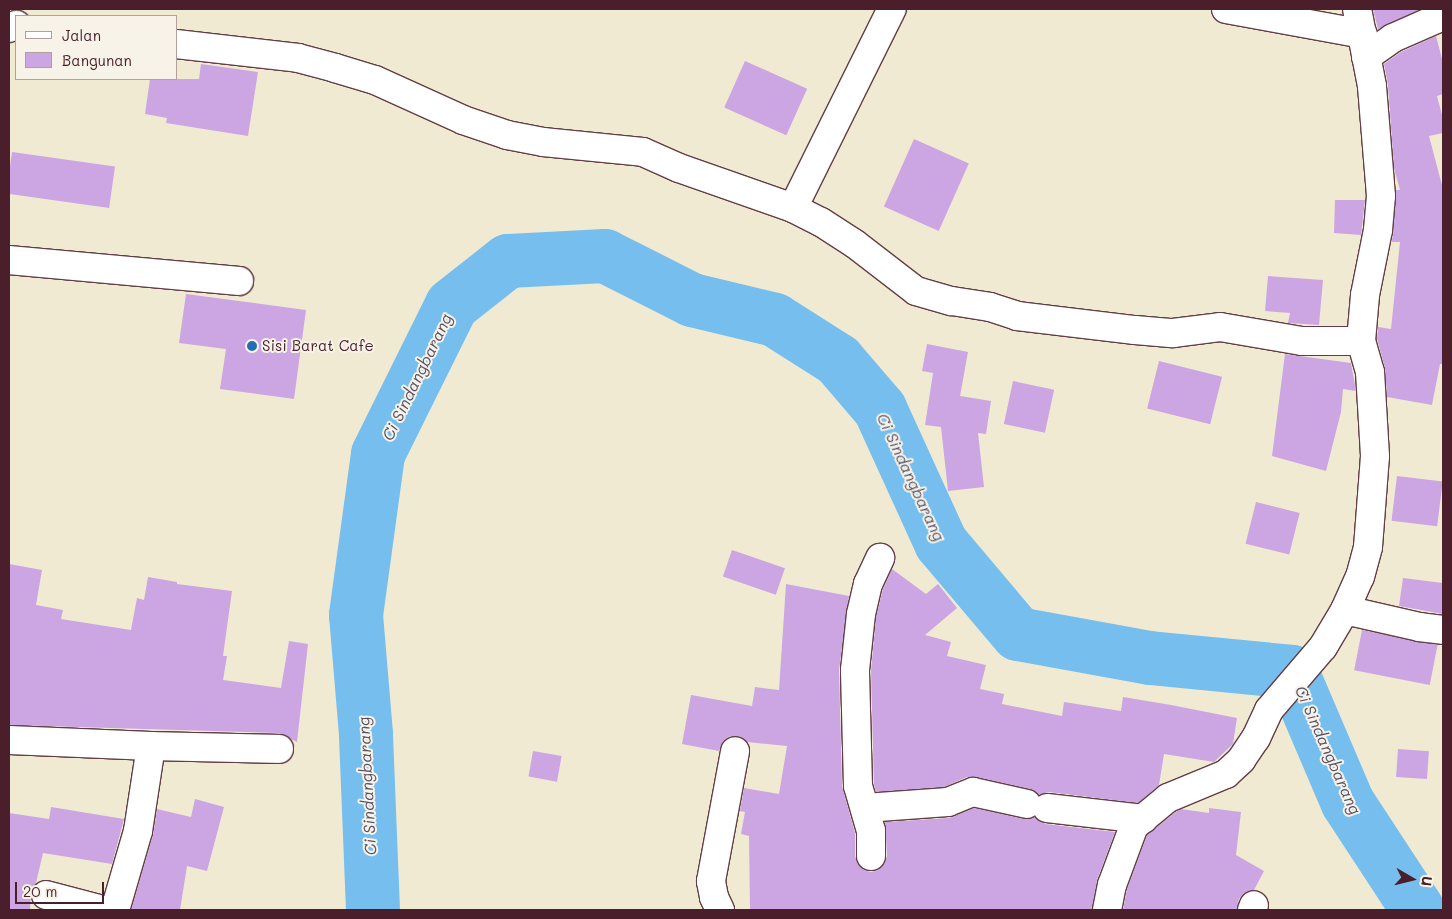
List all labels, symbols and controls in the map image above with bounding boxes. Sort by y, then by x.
legend [15,15,178,80]
text: Jalan [62,25,101,45]
text: Bangunan [62,50,132,70]
water label: Ci Sindangbarang [378,310,456,444]
place label: Sisi Barat Cafe [262,337,374,355]
marker: Sisi Barat Cafe [246,340,258,352]
water label: Ci Sindangbarang [873,410,949,544]
water label: Ci Sindangbarang [1291,683,1365,817]
water label: Ci Sindangbarang [354,716,380,856]
north arrow [1387,854,1437,904]
scale bar [18,872,106,904]
text: U [1417,875,1437,887]
text: 20 m [23,881,57,901]

